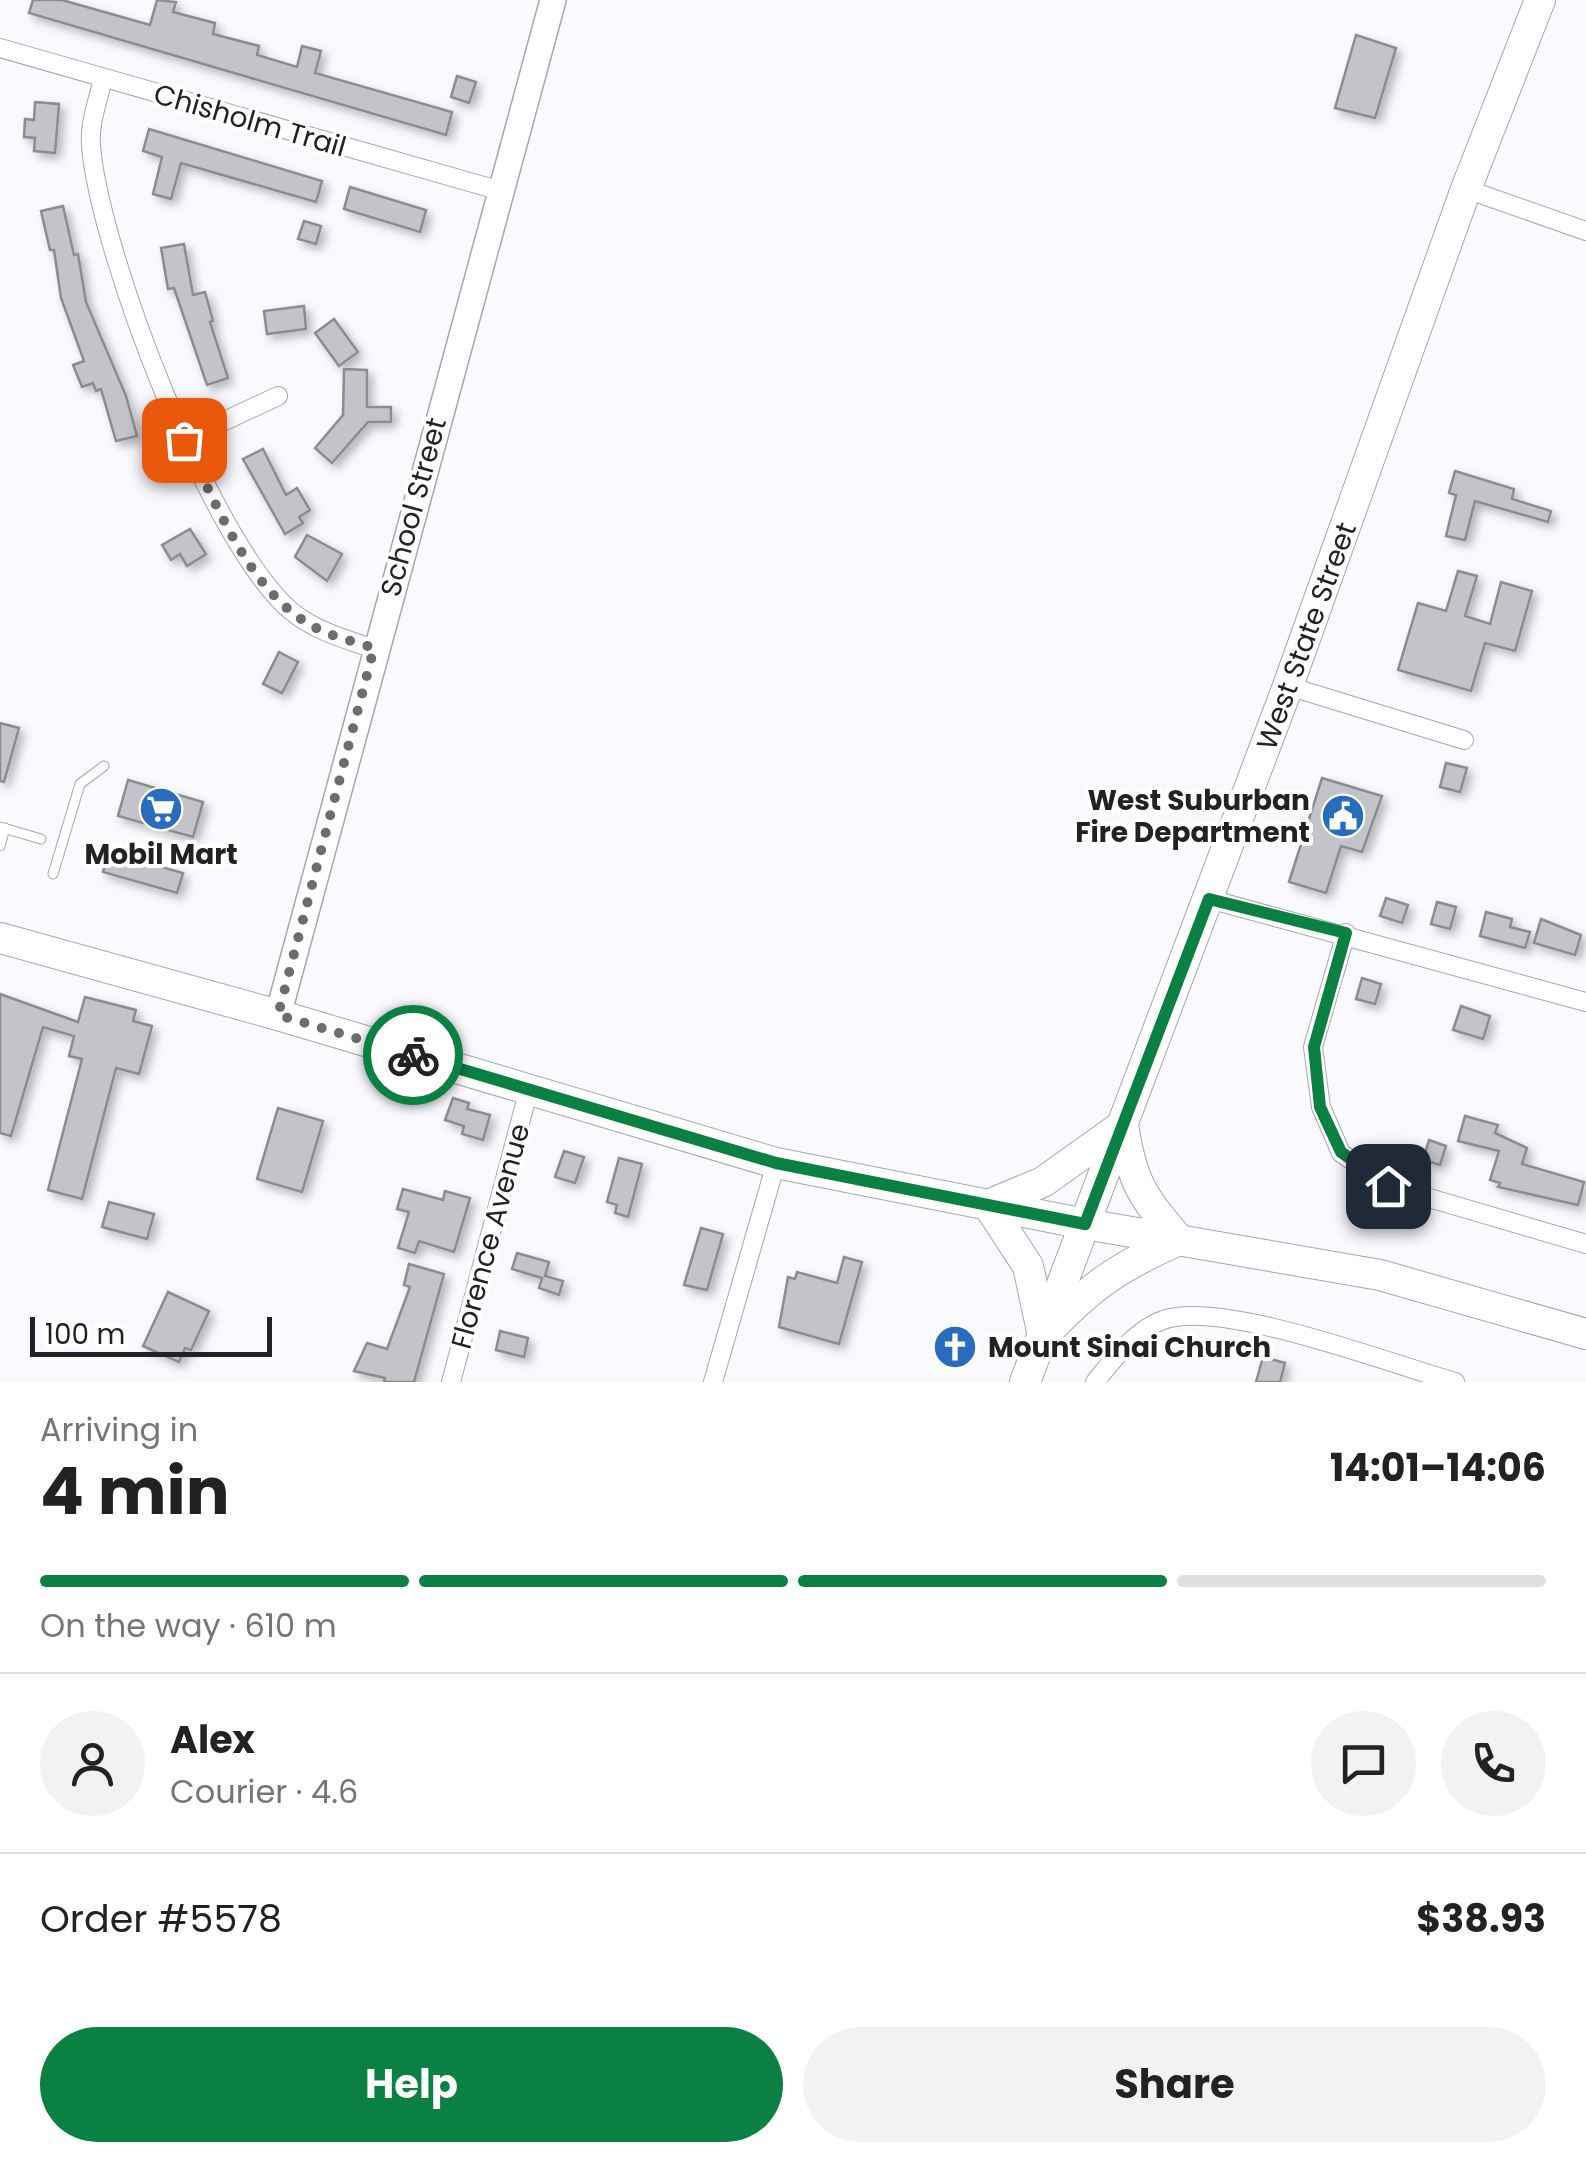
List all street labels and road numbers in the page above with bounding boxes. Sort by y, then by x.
street label: Chisholm Trail [149,74,351,167]
street label: School Street [371,413,456,601]
street label: West State Street [1247,517,1366,755]
street label: Florence Avenue [442,1119,539,1353]

